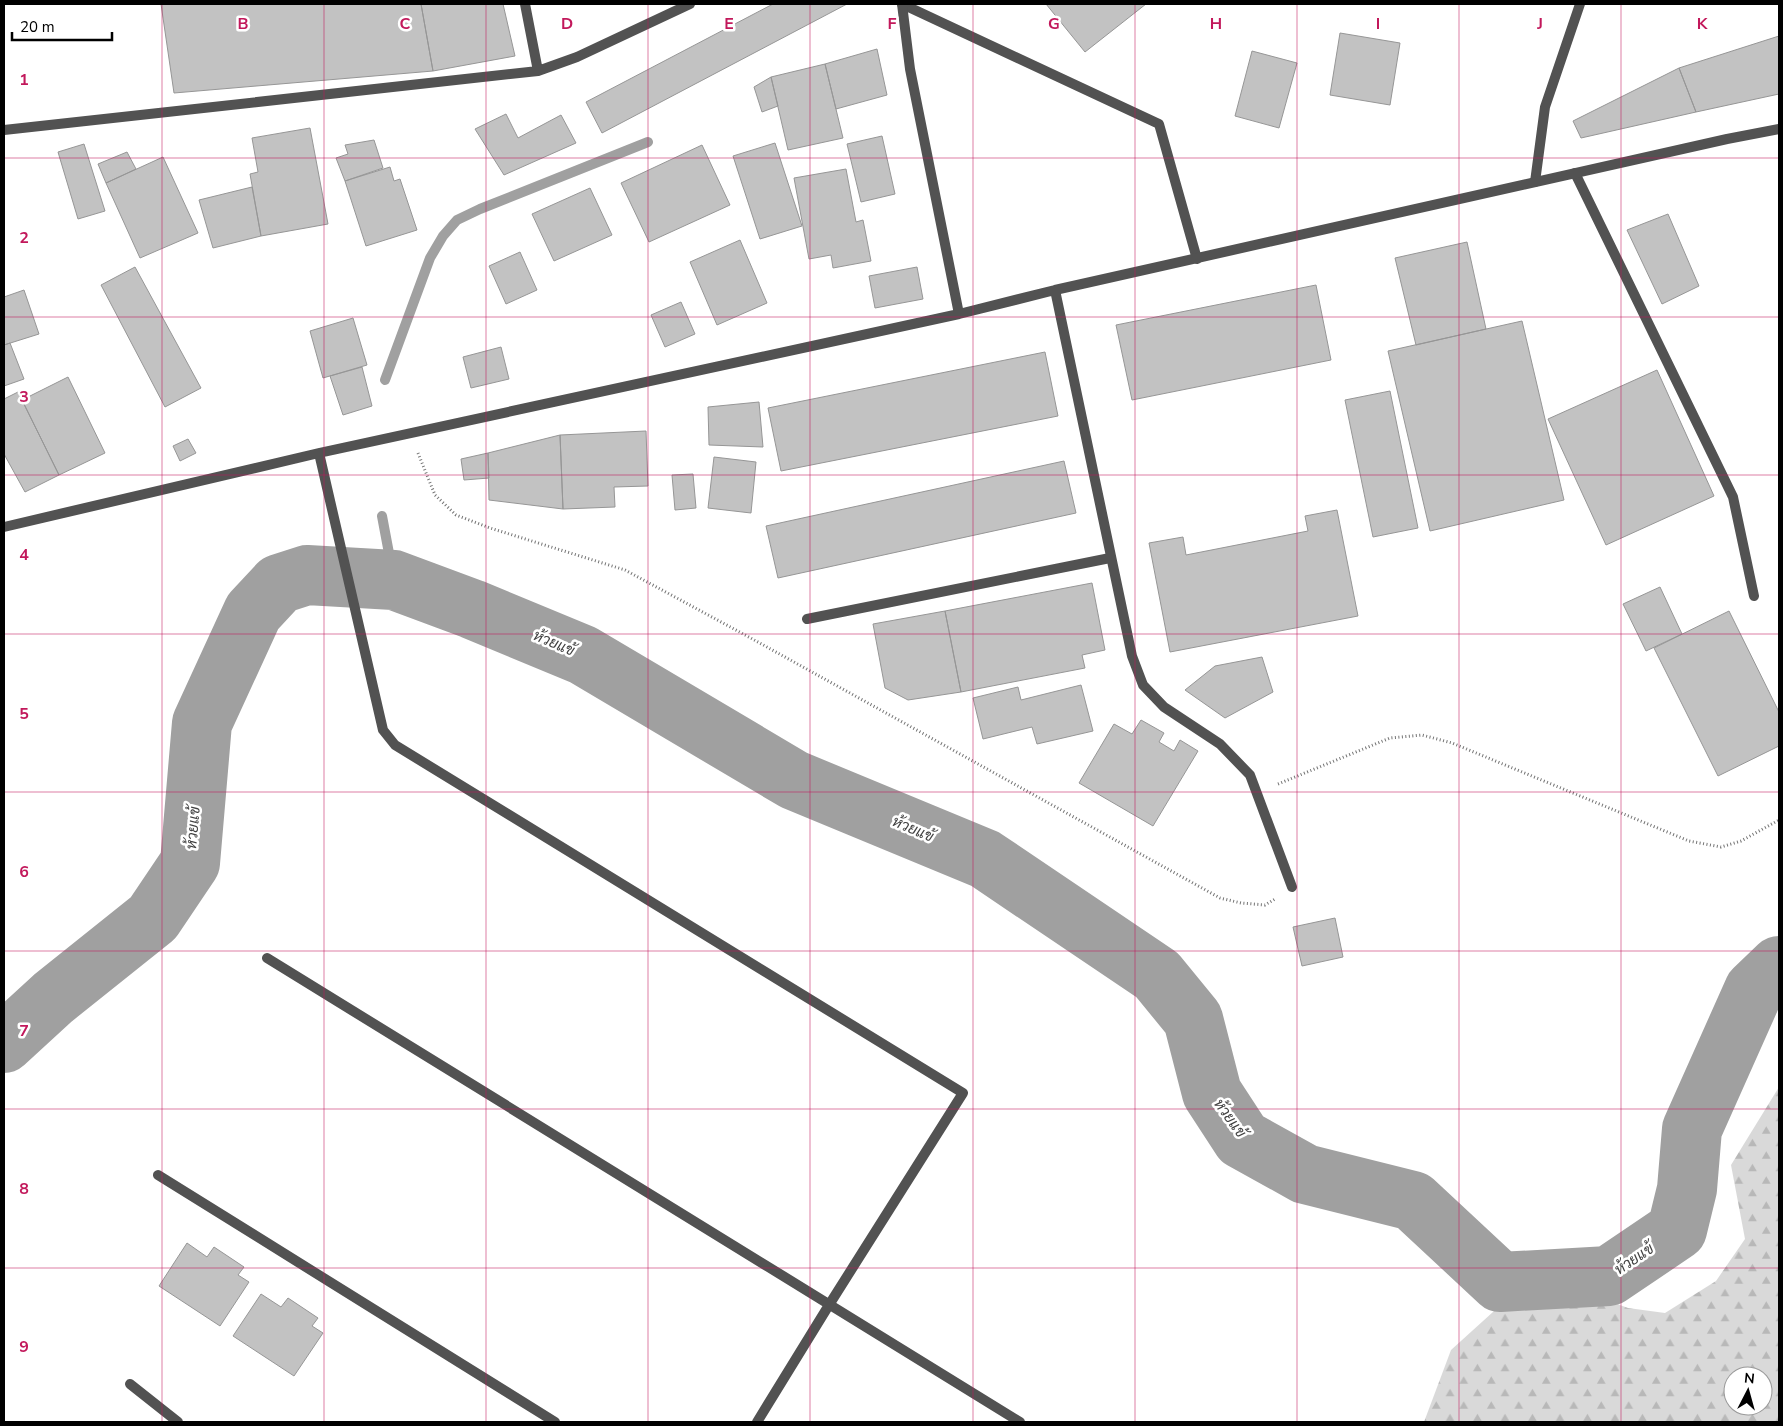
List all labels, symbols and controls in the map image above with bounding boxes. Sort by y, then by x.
scale bar [12,10,112,42]
text: B [237,13,249,35]
text: C [400,13,411,35]
text: D [561,13,573,35]
text: E [724,13,734,35]
text: F [888,13,897,35]
text: G [1048,13,1060,35]
text: H [1210,13,1222,35]
text: I [1376,13,1380,35]
text: J [1536,13,1543,35]
text: K [1697,13,1709,35]
text: 20 m [20,17,55,37]
text: 1 [19,69,29,91]
text: 2 [19,227,29,249]
text: 3 [19,386,29,408]
text: 4 [19,544,29,566]
water label: ห้วยแข้ [530,625,581,662]
text: 5 [19,703,29,725]
water label: ห้วยแข้ [181,803,205,850]
water label: ห้วยแข้ [889,811,940,848]
text: 6 [19,861,29,883]
text: 7 [19,1020,29,1042]
water label: ห้วยแข้ [1209,1095,1253,1144]
text: 8 [19,1178,29,1200]
water label: ห้วยแข้ [1610,1237,1660,1279]
text: 9 [19,1336,29,1358]
north arrow [1723,1366,1773,1416]
text: N [1743,1369,1756,1389]

